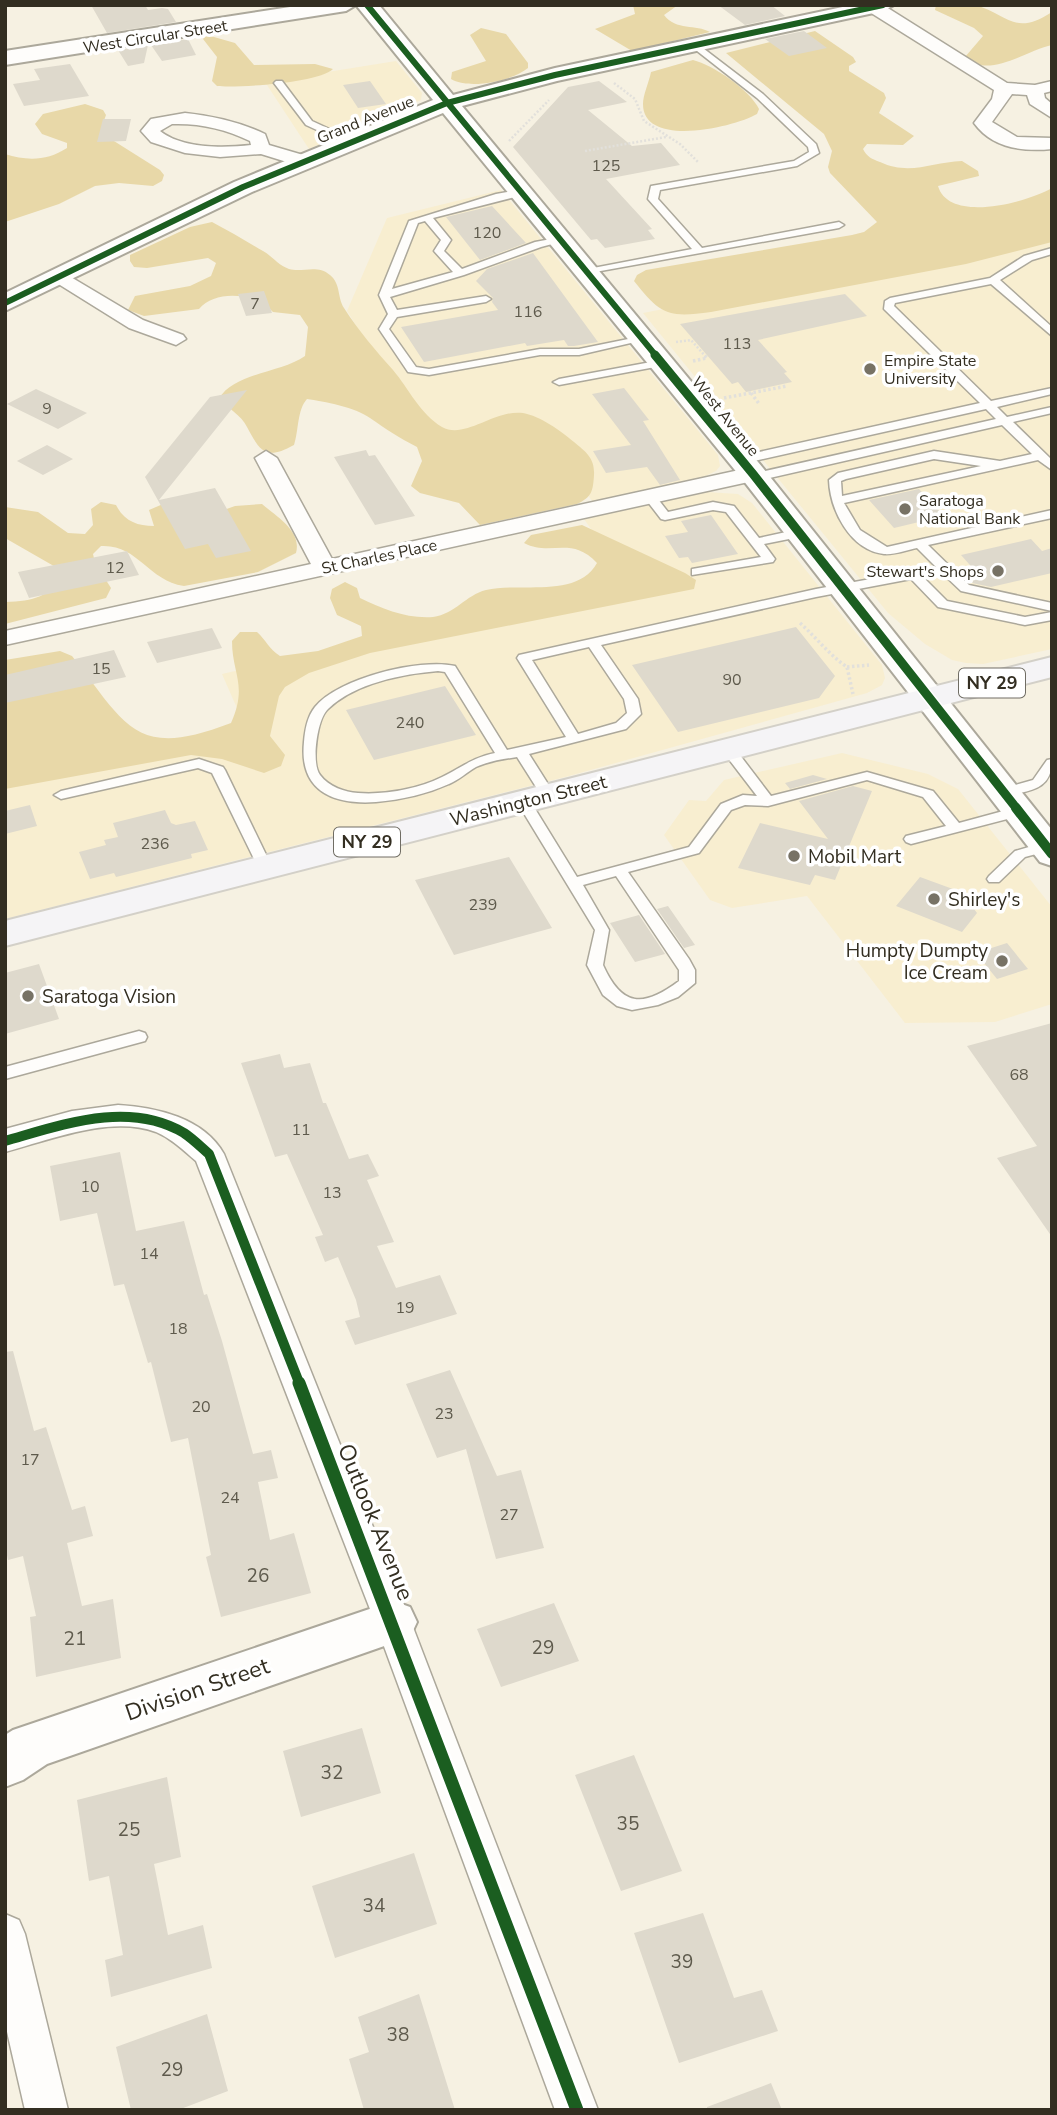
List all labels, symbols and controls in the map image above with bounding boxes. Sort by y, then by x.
street label: West Circular Street [81,15,229,59]
street label: Grand Avenue [314,90,417,149]
house number: 125 [592,155,620,177]
house number: 120 [473,222,501,244]
house number: 7 [250,293,260,315]
house number: 116 [514,301,542,323]
house number: 113 [723,333,751,355]
place label: Empire State University [884,350,976,390]
marker: Empire State University [862,361,878,377]
street label: West Avenue [686,372,764,461]
house number: 9 [42,398,52,420]
place label: Saratoga National Bank [919,490,1021,530]
marker: Saratoga National Bank [897,501,913,517]
street label: St Charles Place [319,534,439,580]
house number: 12 [105,557,125,579]
place label: Stewart's Shops [867,561,984,583]
marker: Stewart's Shops [990,563,1006,579]
house number: 15 [91,658,111,680]
road number: NY 29 [959,668,1025,698]
house number: 90 [722,669,742,691]
house number: 240 [396,712,424,734]
street label: Washington Street [447,769,610,833]
road number: NY 29 [334,828,400,856]
house number: 236 [141,833,169,855]
place label: Mobil Mart [808,844,901,870]
marker: Mobil Mart [786,848,802,864]
place label: Shirley's [948,887,1020,913]
marker: Shirley's [926,891,942,907]
house number: 239 [469,894,497,916]
place label: Humpty Dumpty Ice Cream [846,938,988,986]
marker: Humpty Dumpty Ice Cream [994,953,1010,969]
place label: Saratoga Vision [42,984,176,1010]
marker: Saratoga Vision [20,988,36,1004]
house number: 68 [1009,1064,1029,1086]
house number: 11 [291,1119,311,1141]
house number: 10 [80,1176,100,1198]
house number: 13 [322,1182,342,1204]
house number: 14 [139,1243,159,1265]
house number: 19 [395,1297,415,1319]
house number: 18 [168,1318,188,1340]
house number: 20 [191,1396,211,1418]
house number: 23 [434,1403,454,1425]
street label: Outlook Avenue [330,1439,421,1605]
house number: 17 [20,1449,40,1471]
house number: 24 [220,1487,240,1509]
house number: 27 [499,1504,519,1526]
house number: 26 [247,1563,269,1589]
house number: 21 [64,1626,86,1652]
house number: 29 [532,1635,554,1661]
street label: Division Street [121,1650,274,1729]
house number: 32 [321,1760,343,1786]
house number: 35 [617,1811,639,1837]
house number: 25 [118,1817,140,1843]
house number: 34 [363,1893,385,1919]
house number: 39 [671,1949,693,1975]
house number: 38 [387,2022,409,2048]
house number: 29 [161,2057,183,2083]

